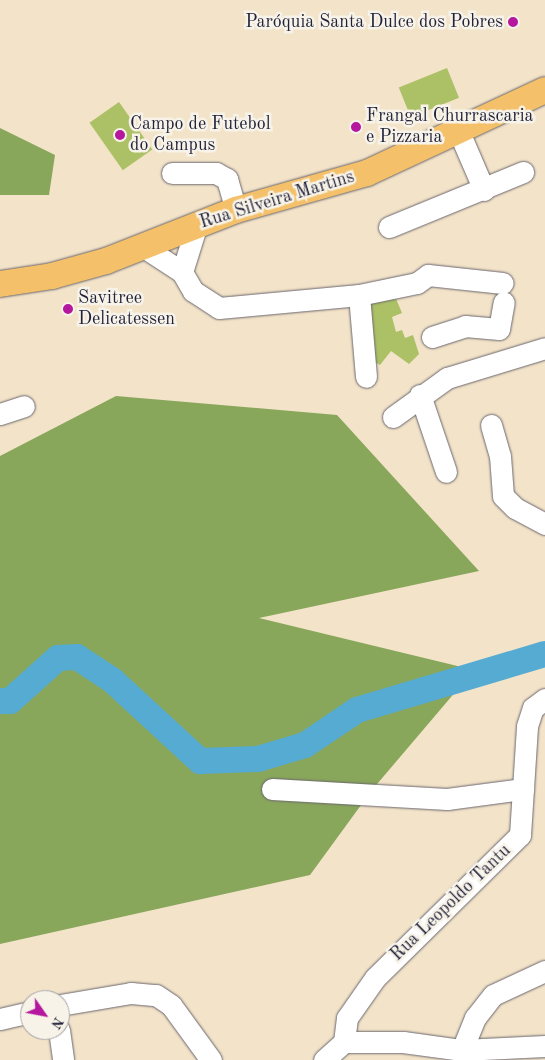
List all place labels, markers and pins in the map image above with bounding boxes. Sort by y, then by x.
place label: Paróquia Santa Dulce dos Pobres [245,11,503,33]
marker: Paróquia Santa Dulce dos Pobres [507,16,519,28]
place label: Frangal Churrascaria e Pizzaria [366,106,533,148]
place label: Campo de Futebol do Campus [130,114,271,156]
marker: Frangal Churrascaria e Pizzaria [350,121,362,133]
marker: Campo de Futebol do Campus [114,129,126,141]
place label: Savitree Delicatessen [78,288,175,330]
marker: Savitree Delicatessen [62,303,74,315]

